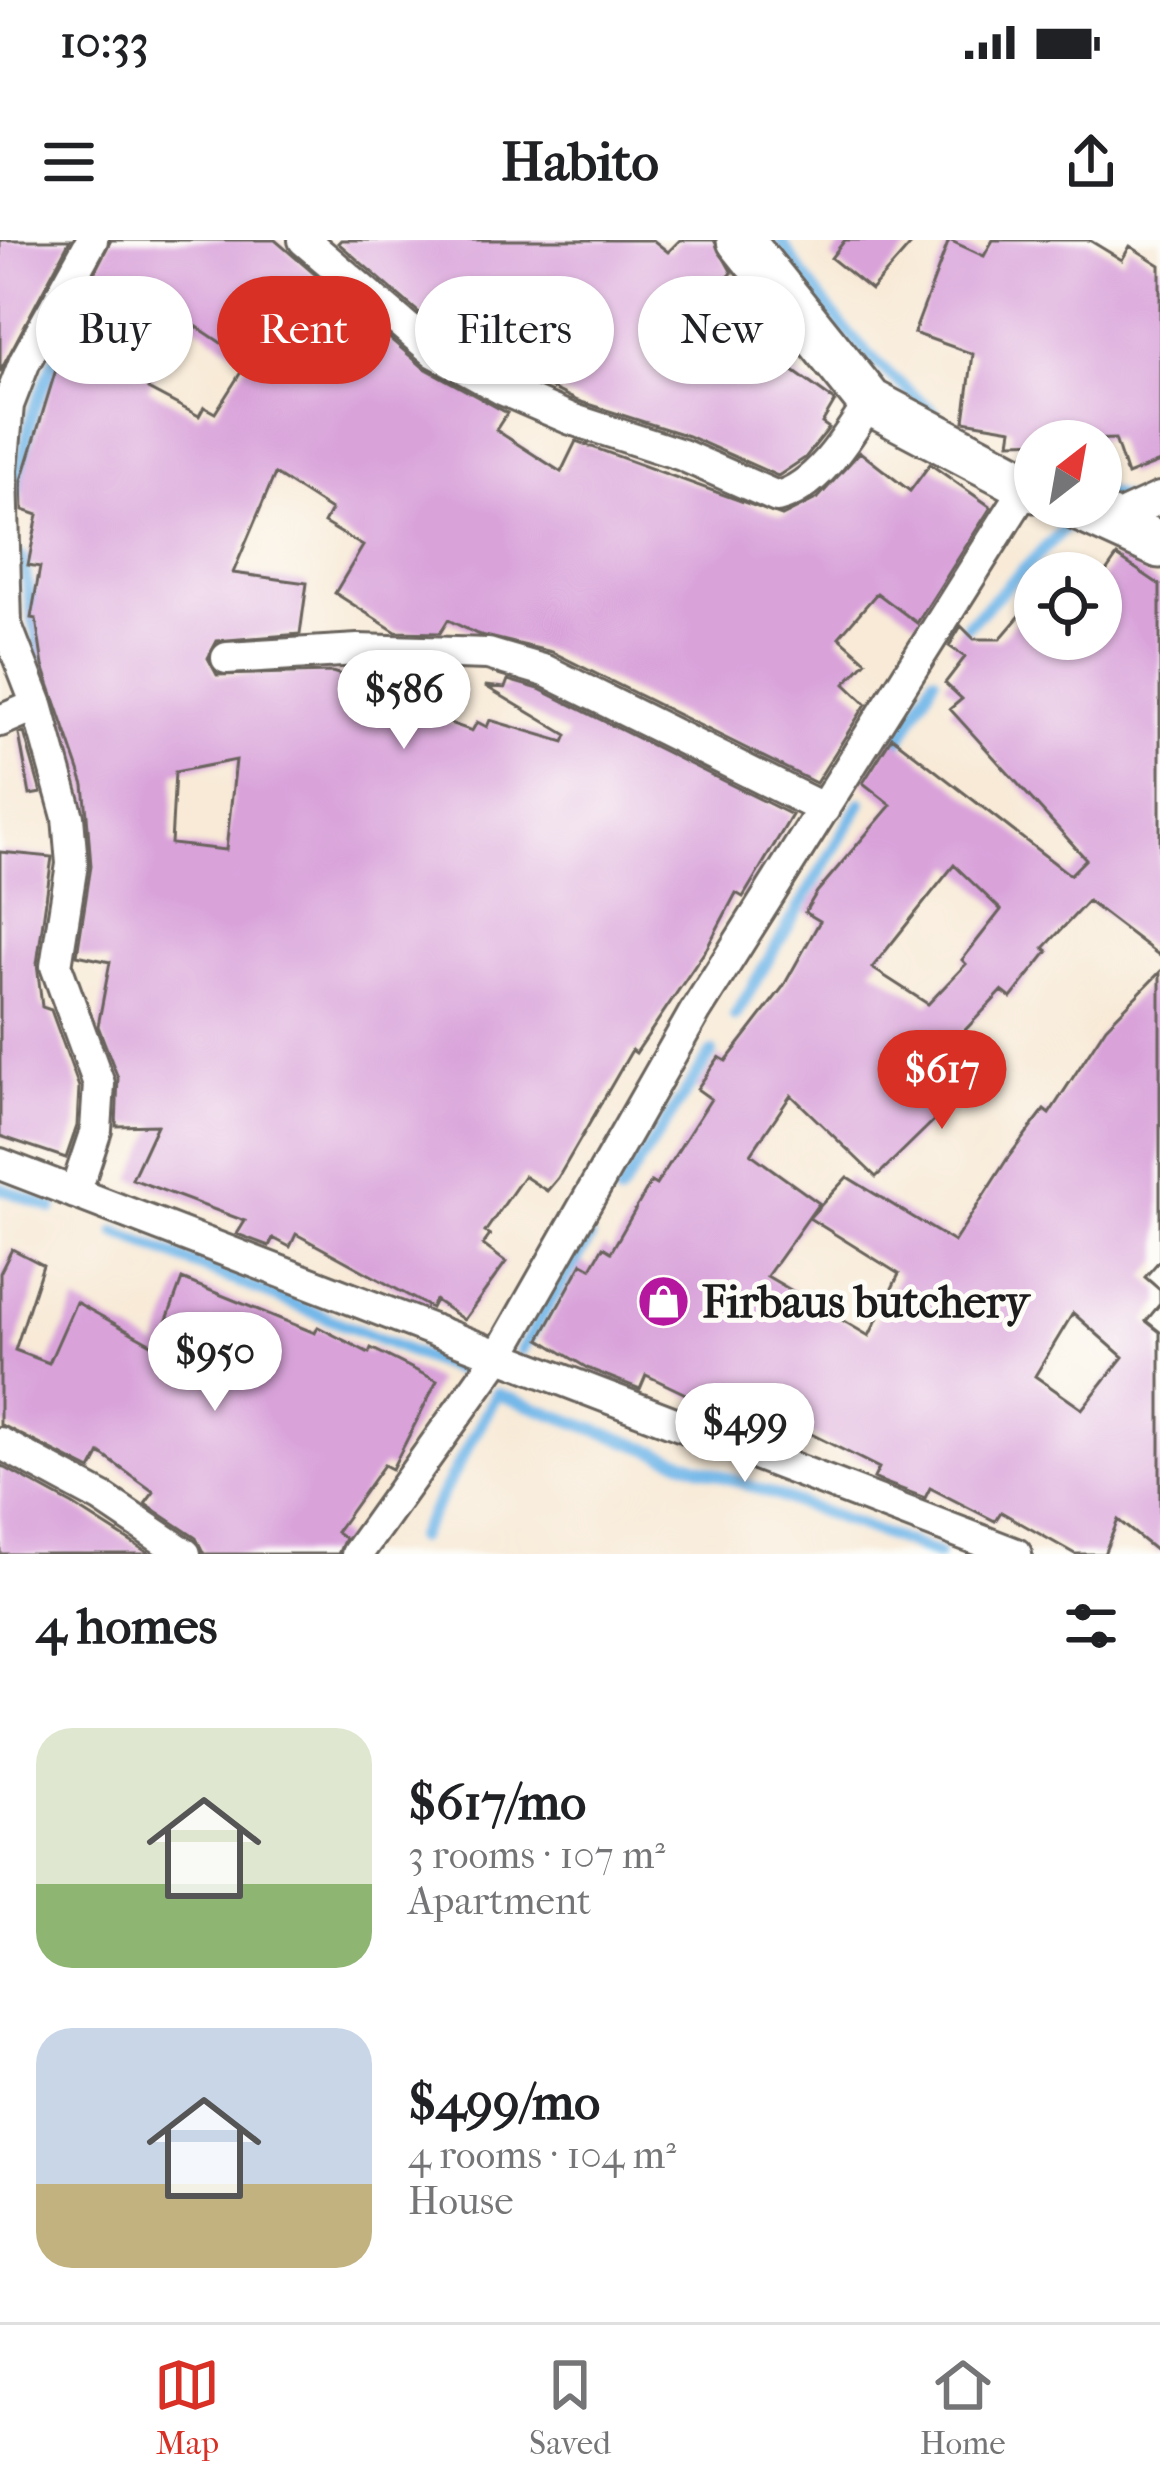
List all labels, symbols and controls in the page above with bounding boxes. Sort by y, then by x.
text: 10:33 [60,16,148,69]
icon: menu [36,129,102,195]
icon: share [1058,129,1124,195]
text: Habito [501,131,659,194]
chip: Buy [36,276,193,384]
chip: Rent [217,276,391,384]
chip: Filters [415,276,614,384]
chip: New [638,276,805,384]
north arrow [1014,420,1122,528]
map controls [1014,420,1122,660]
button: locate [1014,552,1122,660]
pin: $586 [333,650,475,752]
text: $586 [364,666,444,712]
pin: $617 [871,1030,1013,1132]
text: $617 [904,1046,980,1092]
shop icon: Firbaus butchery [635,1273,691,1329]
place label: Firbaus butchery [702,1276,1031,1329]
pin: $950 [144,1312,286,1414]
text: $950 [175,1328,255,1374]
pin: $499 [674,1383,816,1485]
text: $499 [702,1399,788,1445]
icon: filters [1058,1593,1124,1659]
text: 4 homes [36,1596,217,1656]
text: $617/mo [408,1772,586,1832]
icon: home [132,1776,276,1920]
text: 3 rooms · 107 m² [408,1832,665,1878]
text: Apartment [408,1878,591,1924]
text: $499/mo [408,2072,600,2132]
icon: home [132,2076,276,2220]
text: 4 rooms · 104 m² [408,2132,676,2178]
text: House [408,2178,514,2224]
tab: Map [154,2352,220,2463]
tab: Saved [529,2352,611,2463]
tab: Home [920,2352,1006,2463]

